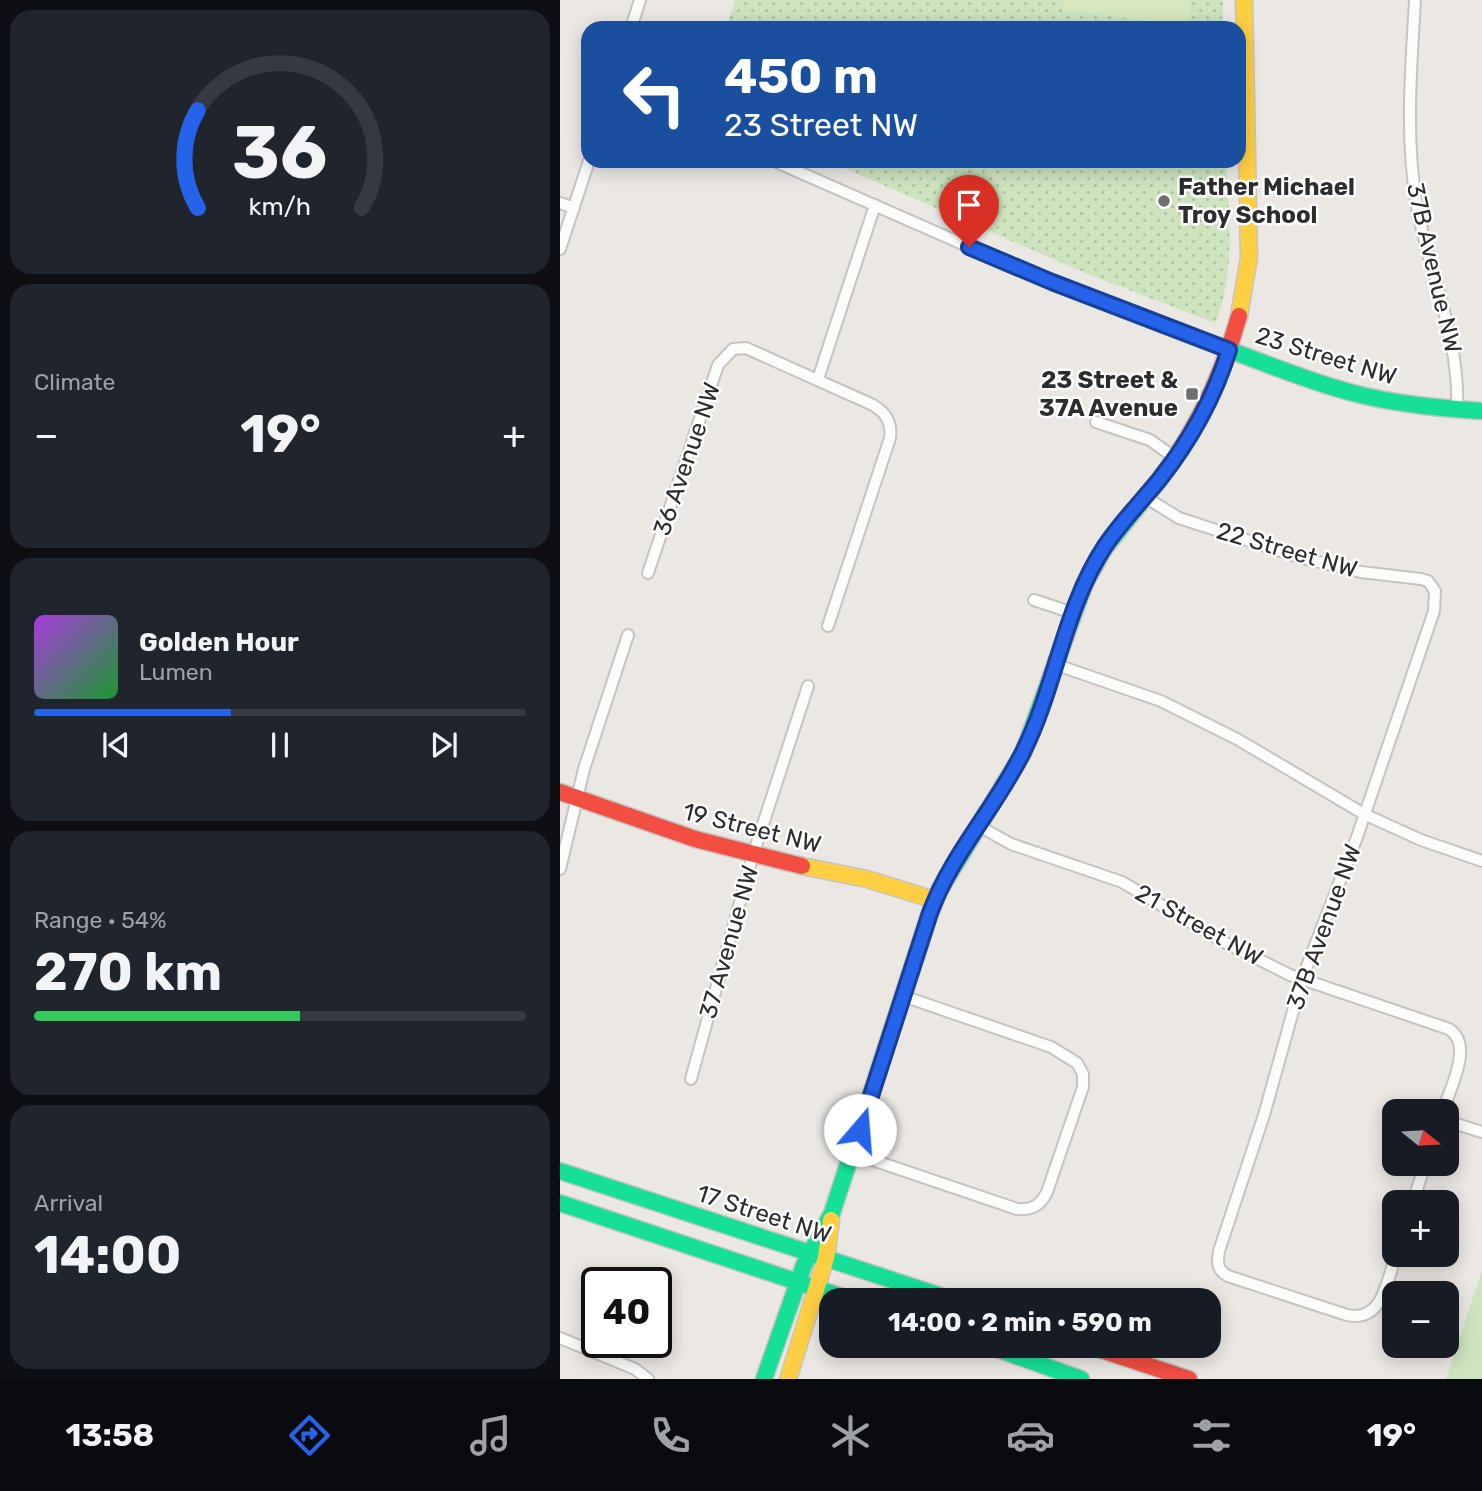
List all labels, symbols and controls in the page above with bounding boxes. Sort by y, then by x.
text: 450 m [724,47,878,105]
icon: left [609,49,700,140]
text: 23 Street NW [724,106,918,144]
text: 36 [232,110,328,196]
place label: Father Michael Troy School [1178,173,1355,229]
pin [939,175,999,247]
street label: 37B Avenue NW [1401,180,1467,356]
icon: arrive [950,186,988,224]
text: km/h [249,192,311,221]
marker: Father Michael Troy School [1156,193,1172,209]
street label: 23 Street NW [1252,321,1400,391]
place label: 23 Street & 37A Avenue [1039,366,1178,422]
text: Climate [34,368,115,396]
street label: 36 Avenue NW [648,379,726,539]
marker: 23 Street & 37A Avenue [1184,386,1200,402]
text: 19° [240,403,321,465]
text: − [34,412,59,458]
text: + [502,412,526,458]
street label: 22 Street NW [1213,517,1361,583]
text: Golden Hour [139,627,299,658]
text: Lumen [139,658,213,686]
icon: previous [97,726,135,764]
icon: pause [261,726,299,764]
icon: next [425,726,463,764]
street label: 19 Street NW [680,797,824,859]
street label: 37B Avenue NW [1281,841,1367,1013]
street label: 37 Avenue NW [694,862,764,1022]
street label: 21 Street NW [1130,878,1268,972]
text: Range · 54% [34,906,167,934]
text: 270 km [34,941,222,1003]
position arrow [823,1093,897,1167]
north arrow [1382,1099,1460,1176]
map controls [1382,1099,1459,1358]
street label: 17 Street NW [693,1179,835,1249]
text: Arrival [34,1189,103,1217]
button: + [1382,1190,1459,1267]
text: 14:00 [34,1224,181,1286]
speed limit sign: 40 [581,1267,672,1358]
button: − [1382,1281,1459,1358]
text: 14:00 · 2 min · 590 m [888,1307,1152,1338]
icon: directions [285,1411,334,1460]
icon: music [466,1411,515,1460]
icon: phone [646,1411,695,1460]
icon: climate [826,1411,875,1460]
icon: car [1006,1411,1055,1460]
icon: filters [1187,1411,1236,1460]
text: 13:58 [66,1416,154,1454]
text: 19° [1367,1416,1416,1454]

